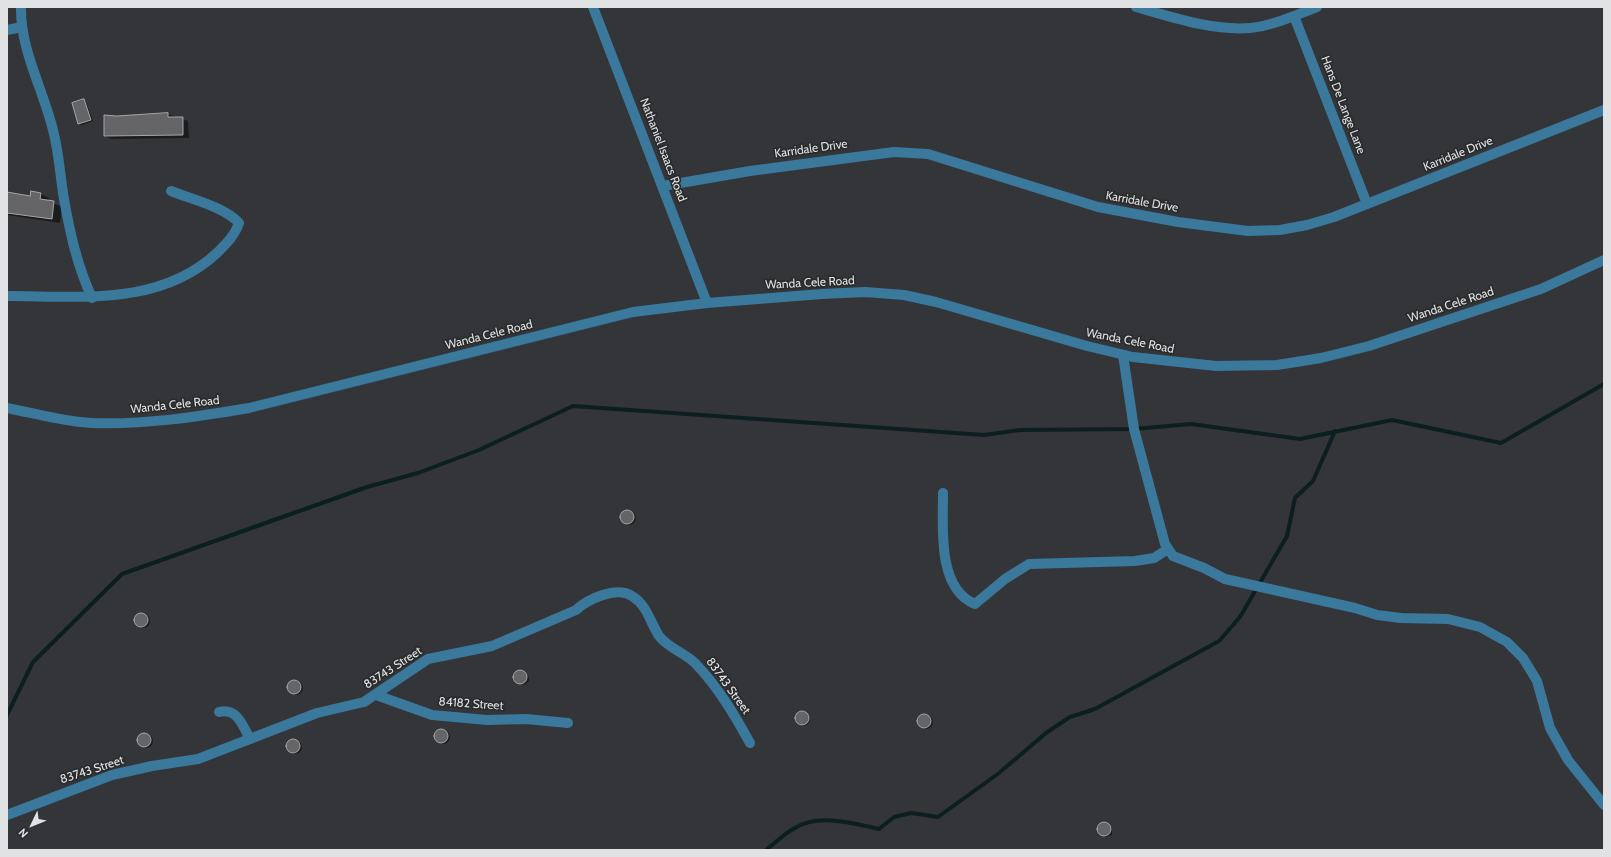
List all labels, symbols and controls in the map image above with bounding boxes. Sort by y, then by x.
street label: Hans De Lange Lane [1318,54,1368,156]
street label: Nathaniel Isaacs Road [637,96,689,204]
street label: Karridale Drive [1421,134,1495,174]
street label: Karridale Drive [774,137,848,161]
street label: Karridale Drive [1104,189,1180,215]
street label: Wanda Cele Road [765,273,855,293]
street label: Wanda Cele Road [1406,284,1496,326]
street label: Wanda Cele Road [444,317,534,353]
street label: Wanda Cele Road [1085,325,1175,357]
street label: Wanda Cele Road [130,393,220,417]
street label: 83743 Street [361,644,425,692]
street label: 83743 Street [703,655,753,717]
street label: 84182 Street [438,695,504,713]
street label: 83743 Street [58,753,126,787]
north arrow [12,805,52,845]
text: N [15,826,31,841]

